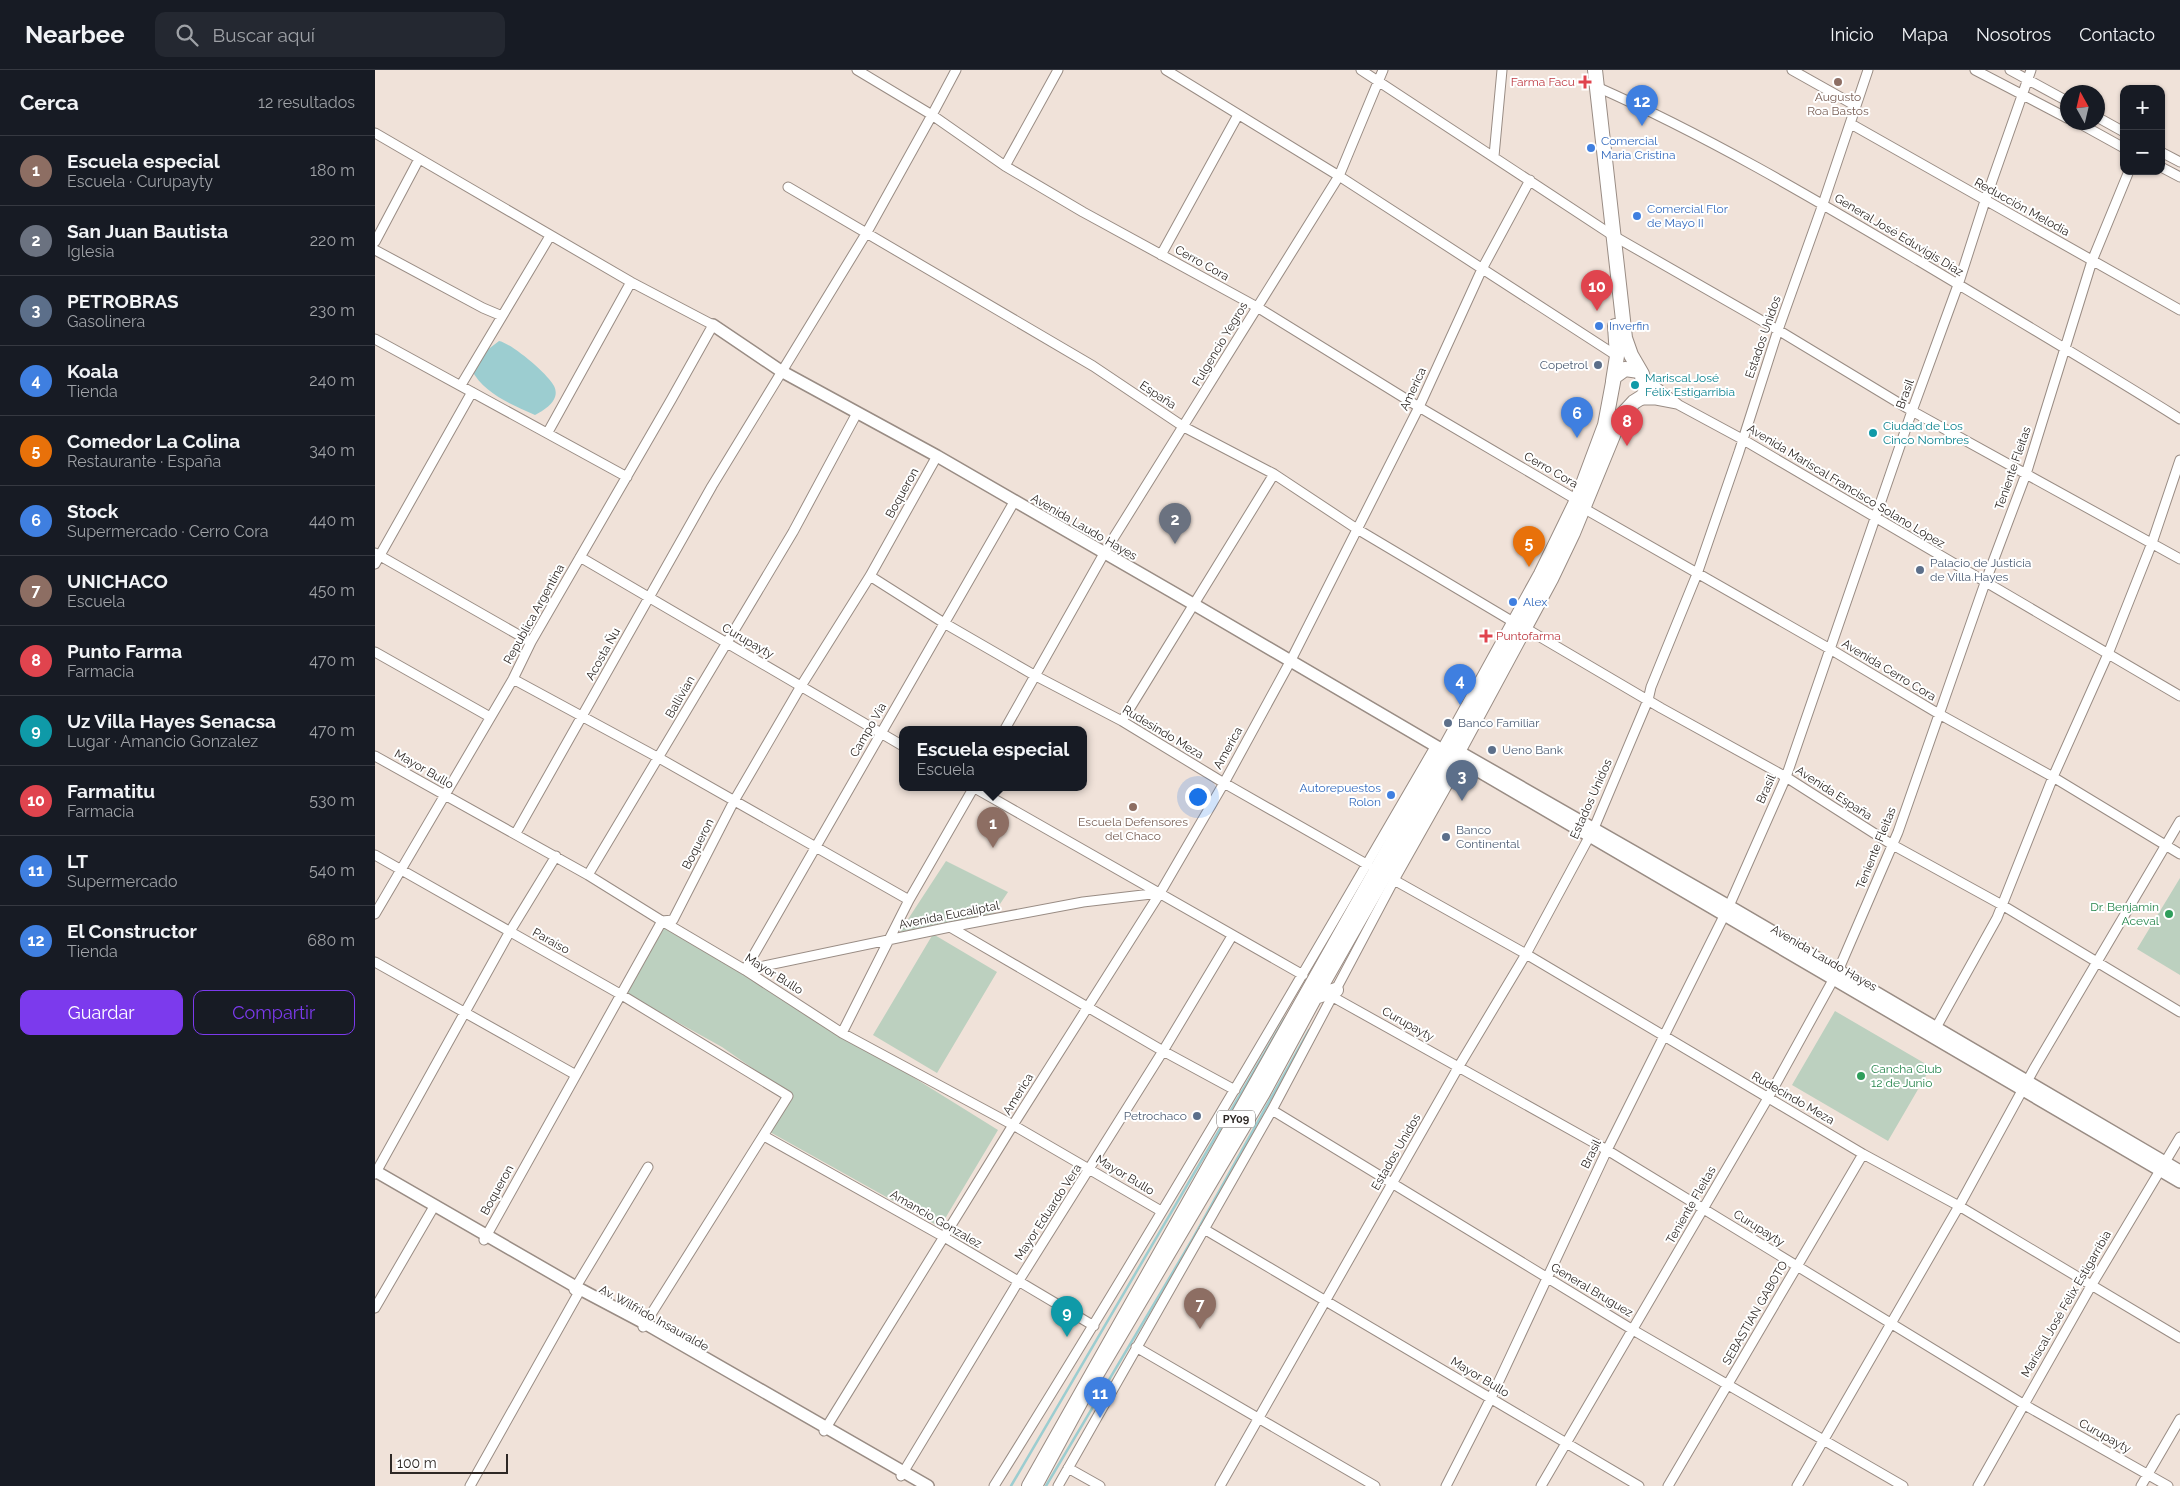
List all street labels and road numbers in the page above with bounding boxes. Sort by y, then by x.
street label: Reducción Melodia [1972,175,2072,239]
street label: General José Eduvigis Díaz [1832,191,1966,279]
street label: Cerro Cora [1172,242,1232,284]
street label: Estados Unidos [1742,294,1784,380]
street label: Fulgencio Yegros [1189,299,1251,389]
street label: America [1397,365,1429,413]
street label: Brasil [1893,377,1917,411]
street label: España [1137,378,1179,412]
street label: Avenida Mariscal Francisco Solano López [1745,421,1947,551]
street label: Teniente Fleitas [1992,424,2034,511]
street label: Cerro Cora [1522,449,1580,491]
street label: Boqueron [883,466,921,520]
street label: Avenida Laudo Hayes [1028,491,1140,563]
street label: Republica Argentina [501,562,567,666]
street label: Curupayty [720,621,777,662]
street label: Acosta Ñu [583,626,623,682]
street label: Avenida Cerro Cora [1839,636,1939,704]
street label: Ballivian [662,673,698,721]
street label: Campo Via [847,700,889,760]
street label: Rudesindo Meza [1120,702,1206,762]
street label: America [1211,724,1245,772]
street label: Mayor Bullo [392,746,456,792]
street label: Estados Unidos [1567,757,1615,841]
street label: Avenida España [1793,763,1875,823]
street label: Brasil [1753,772,1779,806]
street label: Teniente Fleitas [1853,805,1899,891]
street label: Boqueron [679,816,717,872]
street label: Avenida Eucaliptal [898,898,1001,932]
street label: Avenida Laudo Hayes [1768,922,1880,994]
street label: Paraiso [530,925,572,957]
street label: Mayor Bullo [742,951,806,997]
street label: Curupayty [1379,1004,1437,1044]
street label: Rudecindo Meza [1749,1069,1837,1127]
street label: America [1000,1071,1036,1117]
road number: PY09 [1217,1110,1255,1128]
street label: Estados Unidos [1368,1111,1424,1193]
street label: Brasil [1578,1137,1604,1171]
street label: Mayor Bullo [1093,1152,1157,1198]
street label: Mayor Eduardo Vera [1012,1161,1084,1263]
street label: Boqueron [478,1163,516,1217]
street label: Teniente Fleitas [1663,1164,1719,1246]
street label: Amancio Gonzalez [888,1187,984,1251]
street label: Curupayty [1731,1207,1788,1249]
street label: Mariscal José Félix Estigarribia [2018,1228,2114,1380]
street label: SEBASTIAN GABOTO [1719,1258,1791,1368]
street label: General Bruguez [1548,1260,1636,1320]
street label: Av. Wilfrido Insauralde [597,1282,711,1354]
street label: Mayor Bullo [1448,1354,1512,1400]
street label: Curupayty [2076,1416,2134,1456]

